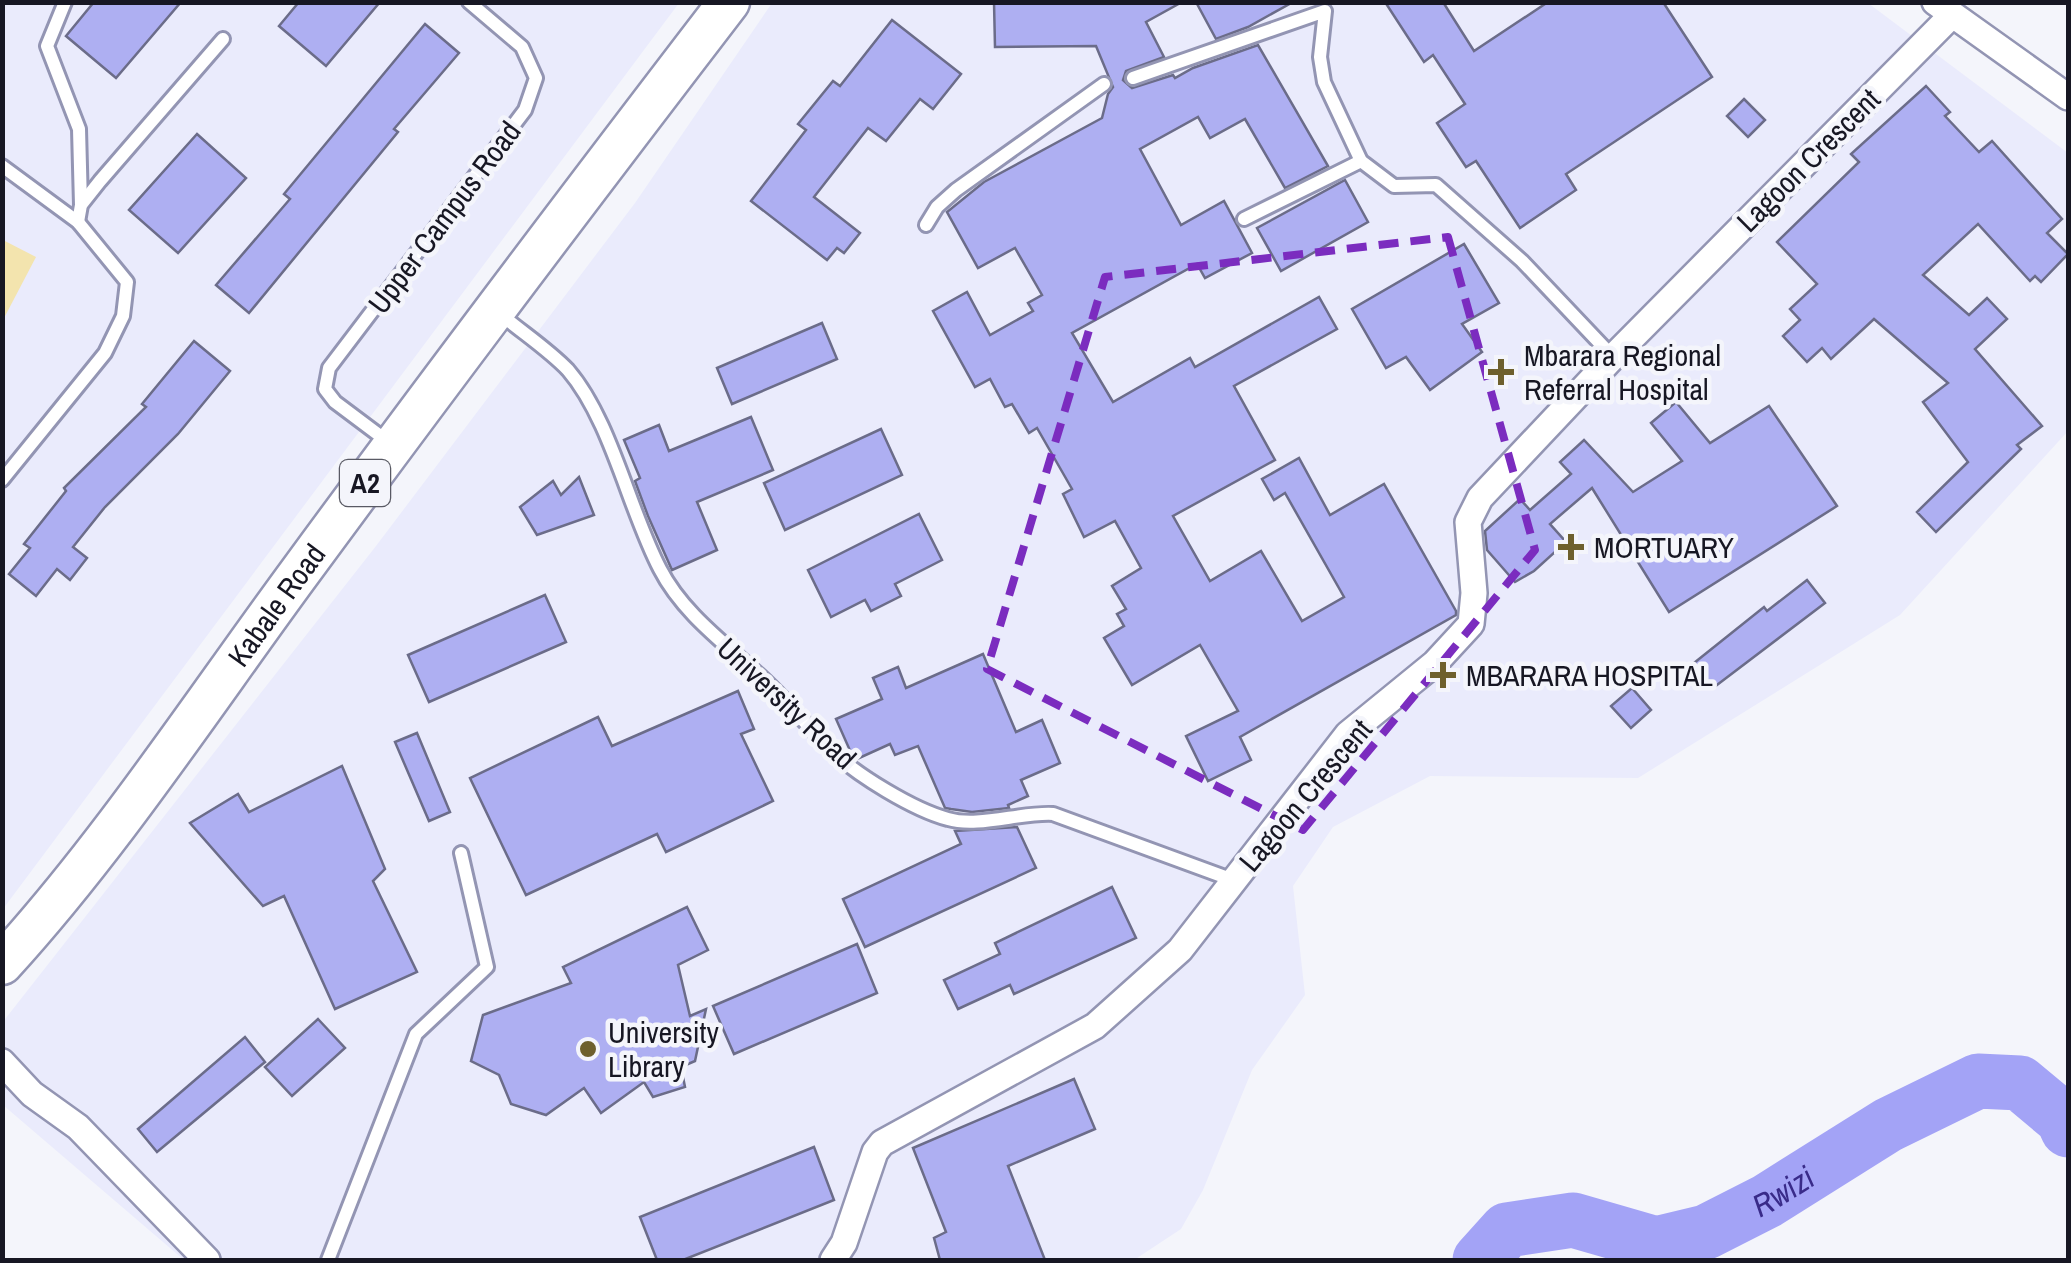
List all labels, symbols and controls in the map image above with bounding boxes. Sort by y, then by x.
street label: Lagoon Crescent [1728,80,1888,240]
street label: Upper Campus Road [358,113,530,321]
place label: Mbarara Regional Referral Hospital [1524,335,1721,409]
marker: Mbarara Regional Referral Hospital [1488,359,1514,385]
road number: A2 [340,460,390,506]
place label: MORTUARY [1594,527,1735,567]
marker: MORTUARY [1558,534,1584,560]
street label: Kabale Road [218,536,334,674]
street label: University Road [709,628,865,778]
place label: MBARARA HOSPITAL [1466,655,1713,695]
marker: MBARARA HOSPITAL [1430,662,1456,688]
street label: Lagoon Crescent [1229,710,1381,880]
place label: University Library [608,1012,719,1086]
marker: University Library [577,1038,599,1060]
water label: Rwizi [1745,1155,1823,1227]

